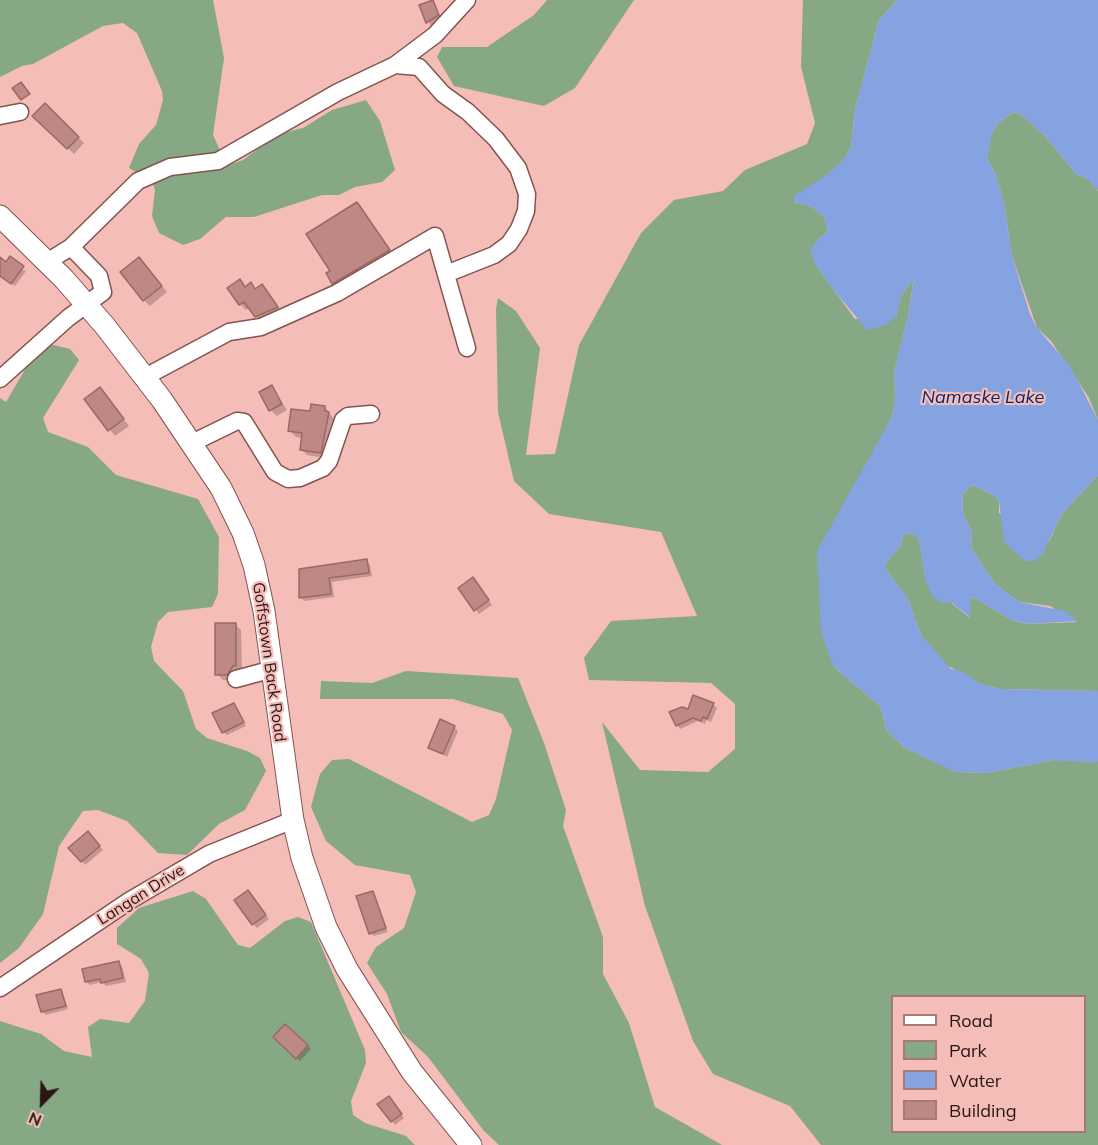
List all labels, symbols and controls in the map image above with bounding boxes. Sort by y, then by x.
water label: Namaske Lake [922,387,1044,409]
street label: Goffstown Back Road [248,581,290,743]
street label: Langan Drive [94,861,188,929]
legend [891,995,1086,1133]
text: Road [949,1009,993,1032]
text: Park [949,1039,987,1062]
text: Water [949,1069,1001,1092]
north arrow [12,1073,72,1133]
text: Building [949,1099,1017,1122]
text: N [25,1108,44,1131]

